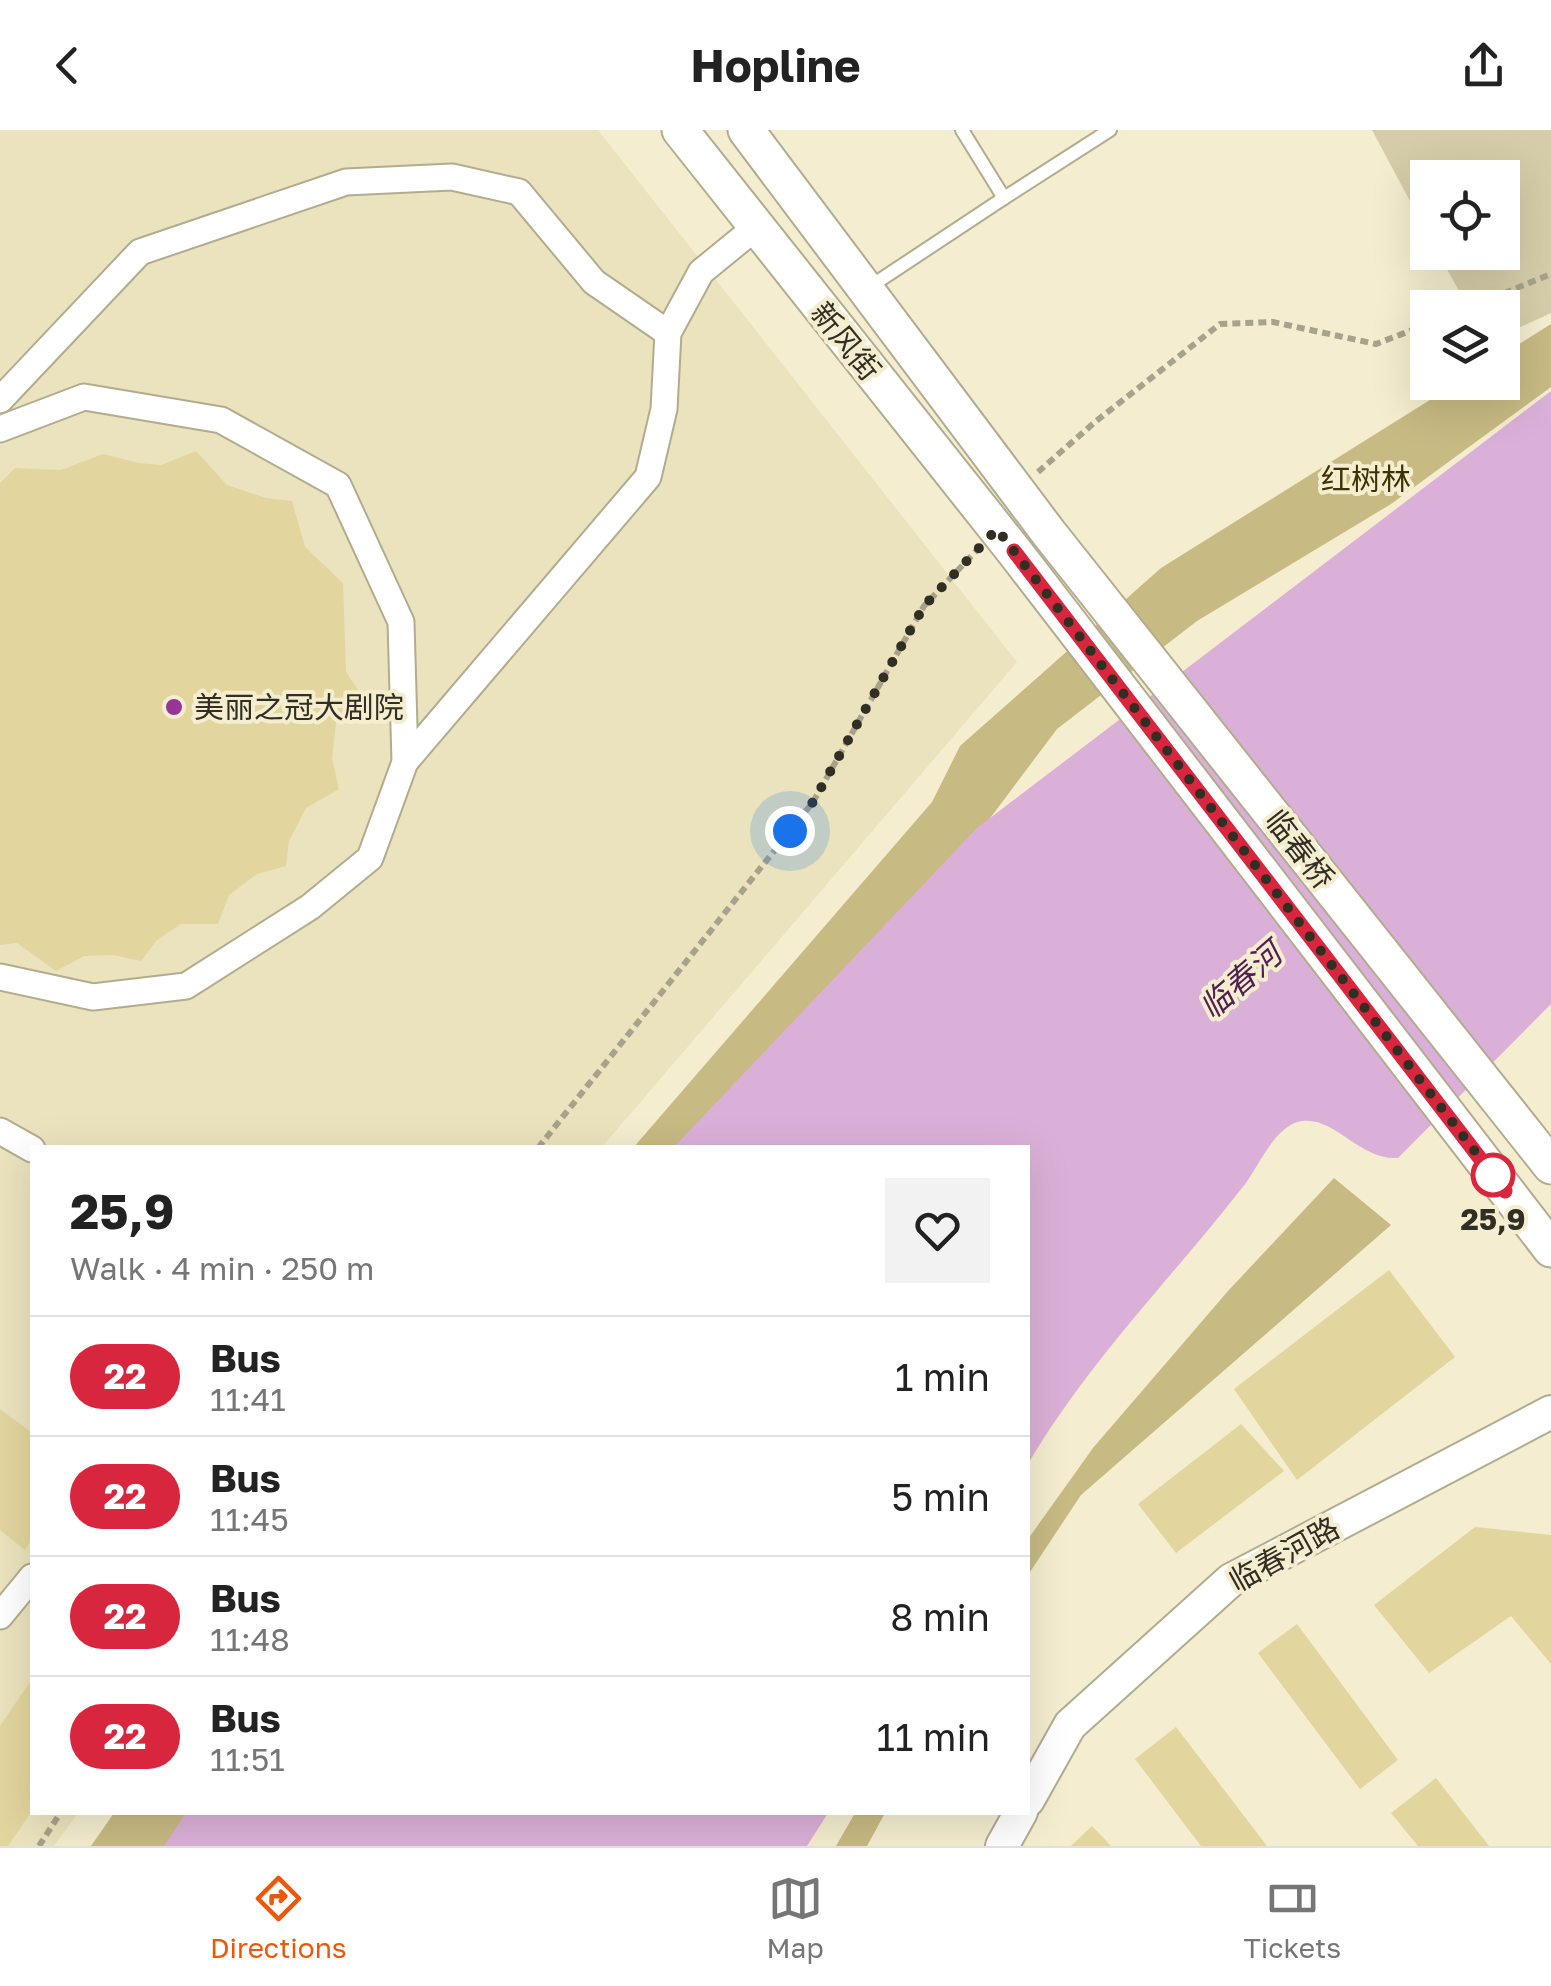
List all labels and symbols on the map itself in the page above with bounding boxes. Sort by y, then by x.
street label: 新风街 [804,295,888,387]
park label: 红树林 [1321,461,1411,497]
place label: 美丽之冠大剧院 [194,689,404,725]
marker: 美丽之冠大剧院 [163,696,185,718]
street label: 临春桥 [1258,802,1342,896]
your location [765,806,815,856]
water label: 临春河 [1191,930,1293,1026]
marker: 25,9 [1472,1154,1514,1196]
place label: 25,9 [1460,1201,1526,1237]
street label: 临春河路 [1223,1509,1345,1599]

